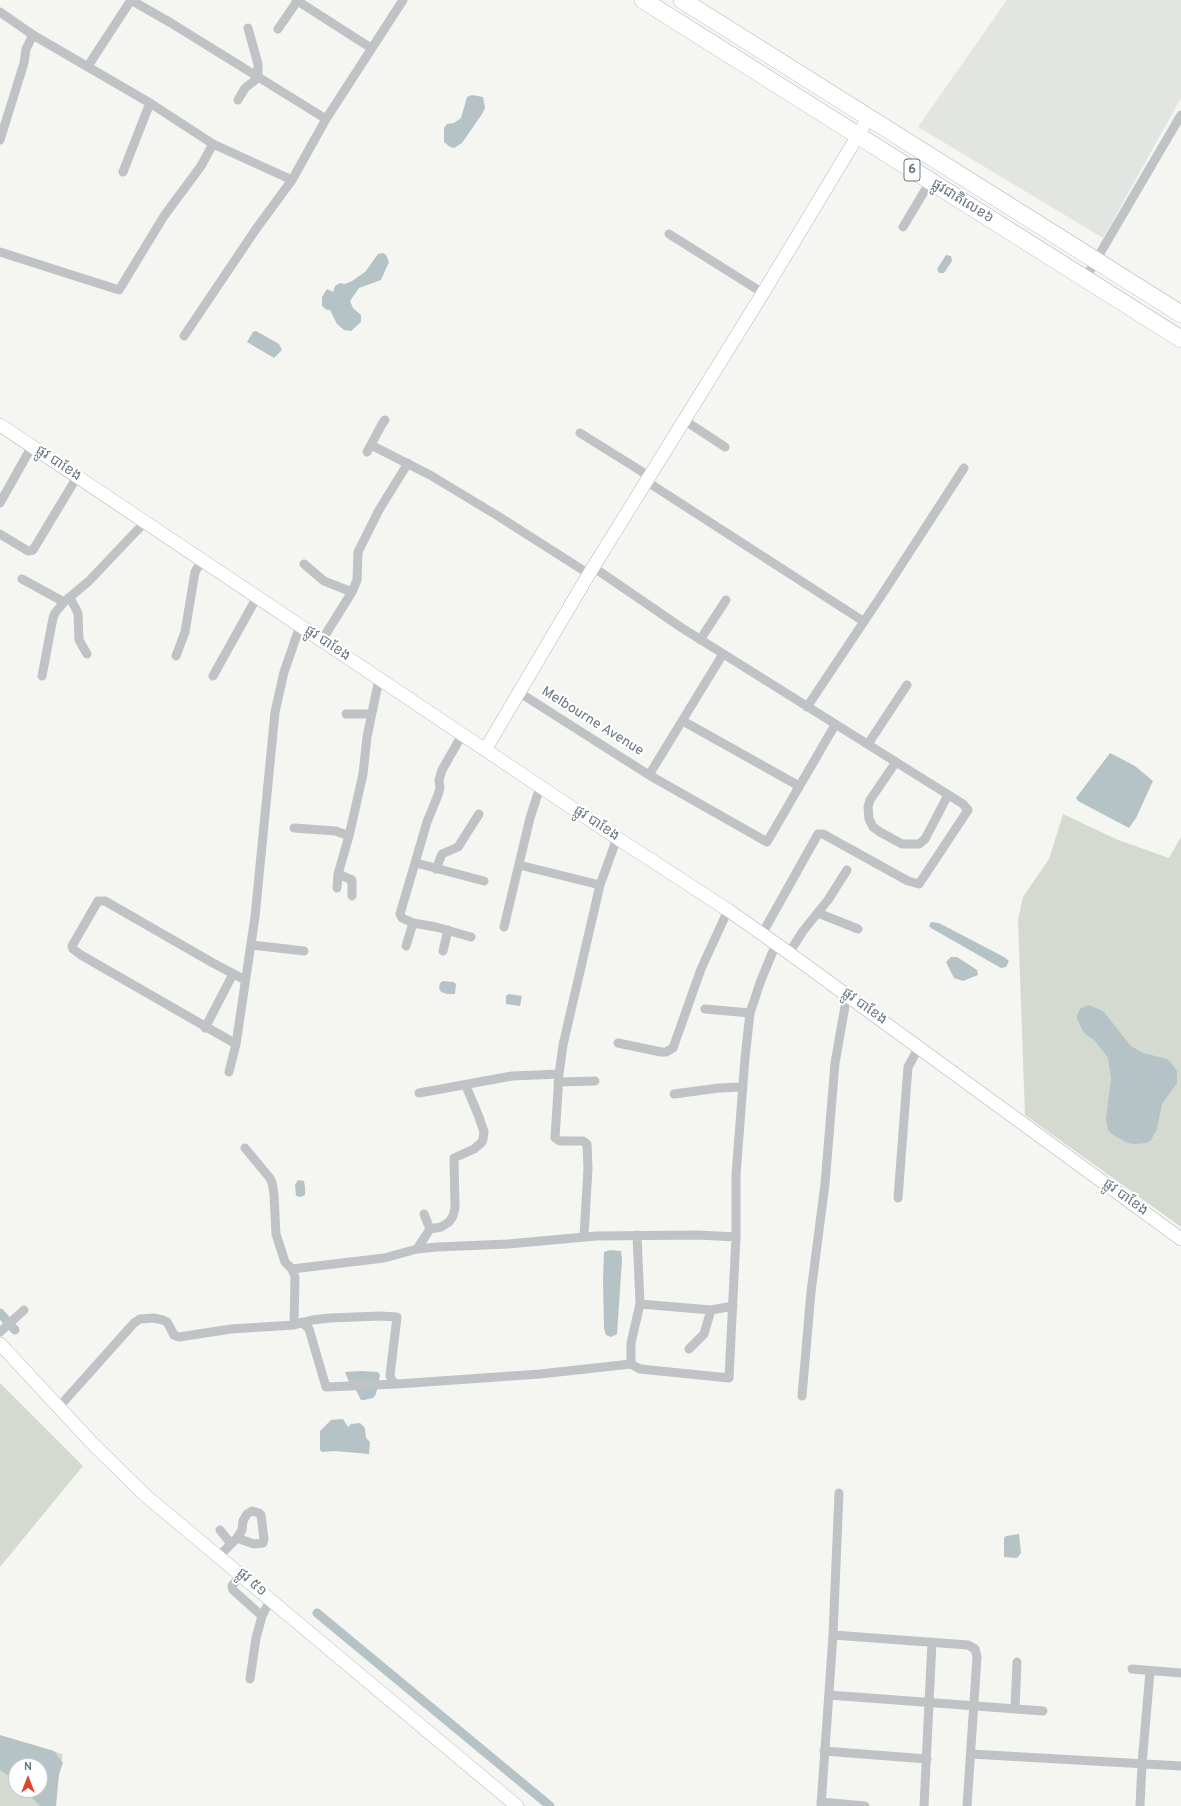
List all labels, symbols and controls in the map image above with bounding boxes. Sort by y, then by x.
road number: 6 [904,159,920,181]
street label: ផ្លូវជាតិលេខ៦ [928,176,996,228]
street label: ផ្លូវ បាខែង [32,443,84,485]
street label: ផ្លូវ បាខែង [301,623,353,665]
street label: Melbourne Avenue [538,684,646,760]
street label: ផ្លូវ បាខែង [570,803,622,845]
street label: ផ្លូវ បាខែង [838,985,890,1029]
street label: ផ្លូវ បាខែង [1099,1176,1151,1220]
street label: ផ្លូវ ៥១ [232,1565,270,1601]
north arrow [8,1758,48,1798]
text: N [24,1760,32,1774]

